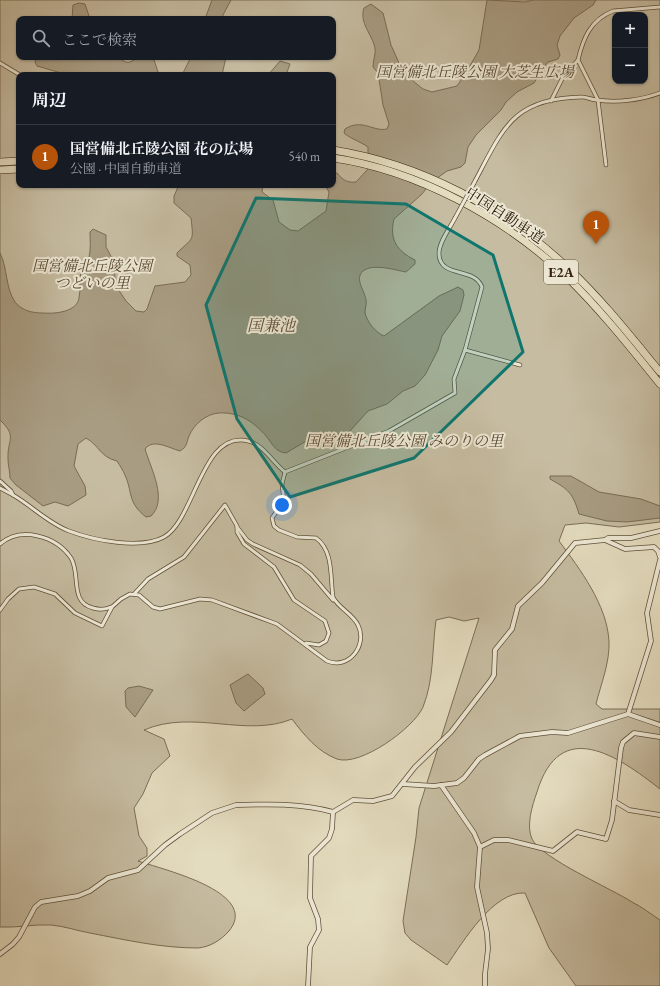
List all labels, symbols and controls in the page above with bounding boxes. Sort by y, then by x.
map controls [612,12,648,84]
button: + [612,12,648,48]
search box [16,16,336,60]
icon: search [30,27,52,49]
text: ここで検索 [62,30,137,49]
button: − [612,48,648,84]
park label: 国営備北丘陵公園 大芝生広場 [376,62,576,81]
text: 周辺 [32,89,66,111]
text: 国営備北丘陵公園 花の広場 [70,139,254,158]
text: 1 [42,148,48,165]
text: 540 m [289,148,320,165]
text: 公園 · 中国自動車道 [70,160,182,177]
street label: 中国自動車道 [462,183,548,247]
pin: 1 [583,211,609,244]
park label: 国営備北丘陵公園 つどいの里 [32,256,155,292]
road number: E2A [544,260,578,284]
water label: 国兼池 [247,315,297,336]
park label: 国営備北丘陵公園 みのりの里 [305,431,504,450]
your location [272,495,292,515]

